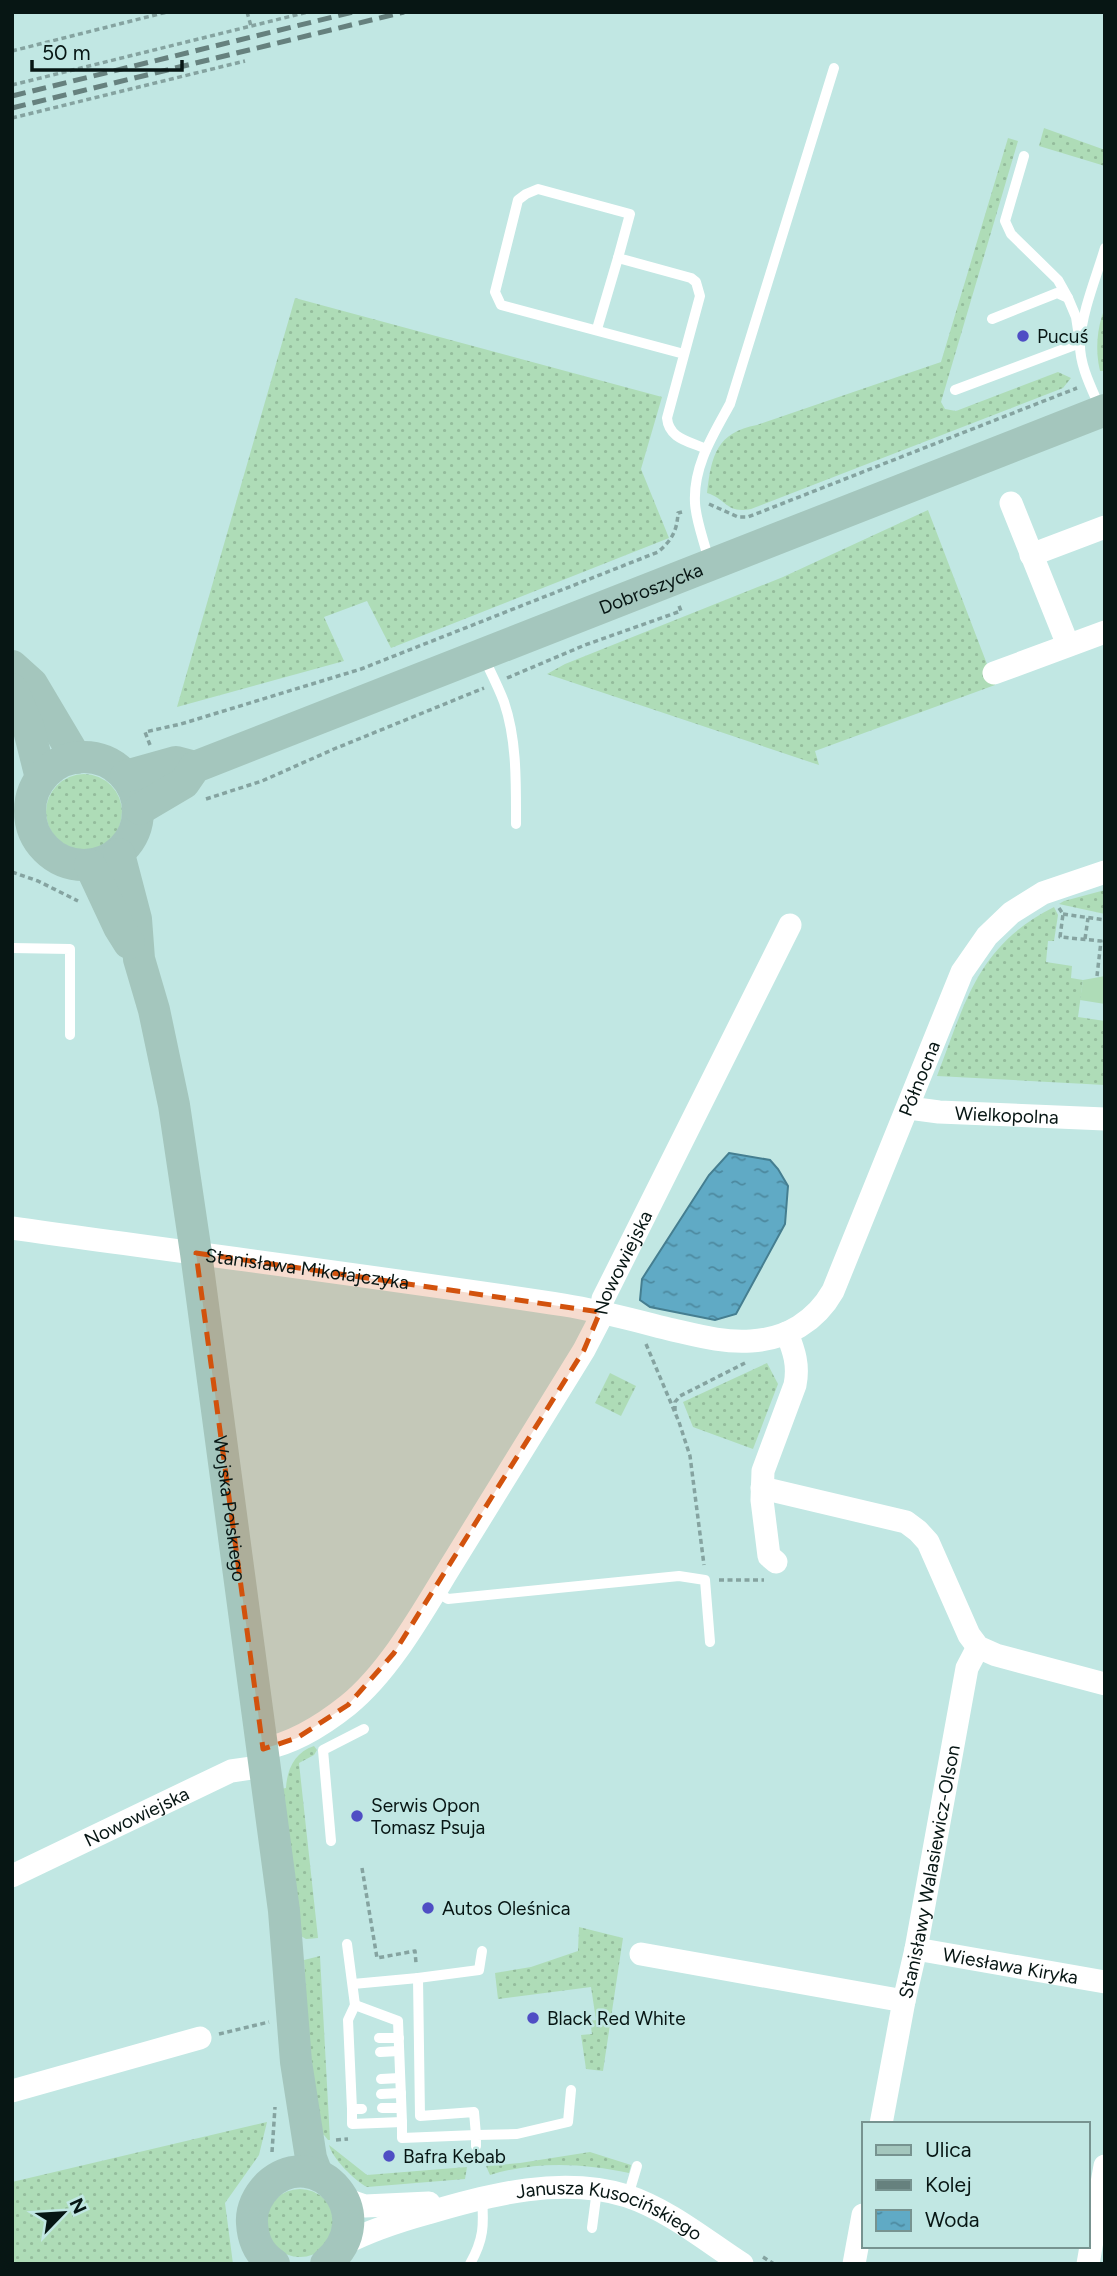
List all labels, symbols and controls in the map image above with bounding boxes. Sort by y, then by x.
scale bar [32,28,182,72]
text: 50 m [42,40,91,65]
place label: Pucuś [1037,325,1088,348]
marker: Pucuś [1015,328,1031,344]
street label: Dobroszycka [596,558,706,619]
street label: Północna [894,1037,945,1120]
street label: Wielkopolna [954,1102,1059,1129]
street label: Nowowiejska [589,1207,657,1317]
street label: Stanisława Mikołajczyka [204,1244,411,1294]
street label: Wojska Polskiego [209,1434,251,1583]
street label: Stanisławy Walasiewicz-Olson [894,1743,965,2001]
street label: Nowowiejska [81,1782,193,1852]
place label: Serwis Opon Tomasz Psuja [371,1794,485,1839]
marker: Serwis Opon Tomasz Psuja [349,1808,365,1824]
place label: Autos Oleśnica [442,1897,570,1920]
marker: Autos Oleśnica [420,1900,436,1916]
street label: Wiesława Kiryka [941,1943,1080,1989]
place label: Black Red White [547,2007,686,2030]
marker: Black Red White [525,2010,541,2026]
legend [862,2122,1089,2248]
text: Ulica [925,2137,971,2162]
place label: Bafra Kebab [403,2145,506,2168]
marker: Bafra Kebab [381,2148,397,2164]
text: Kolej [925,2172,972,2197]
street label: Janusza Kusocińskiego [514,2176,706,2245]
north arrow [28,2178,98,2248]
text: N [64,2195,91,2218]
text: Woda [925,2207,980,2232]

